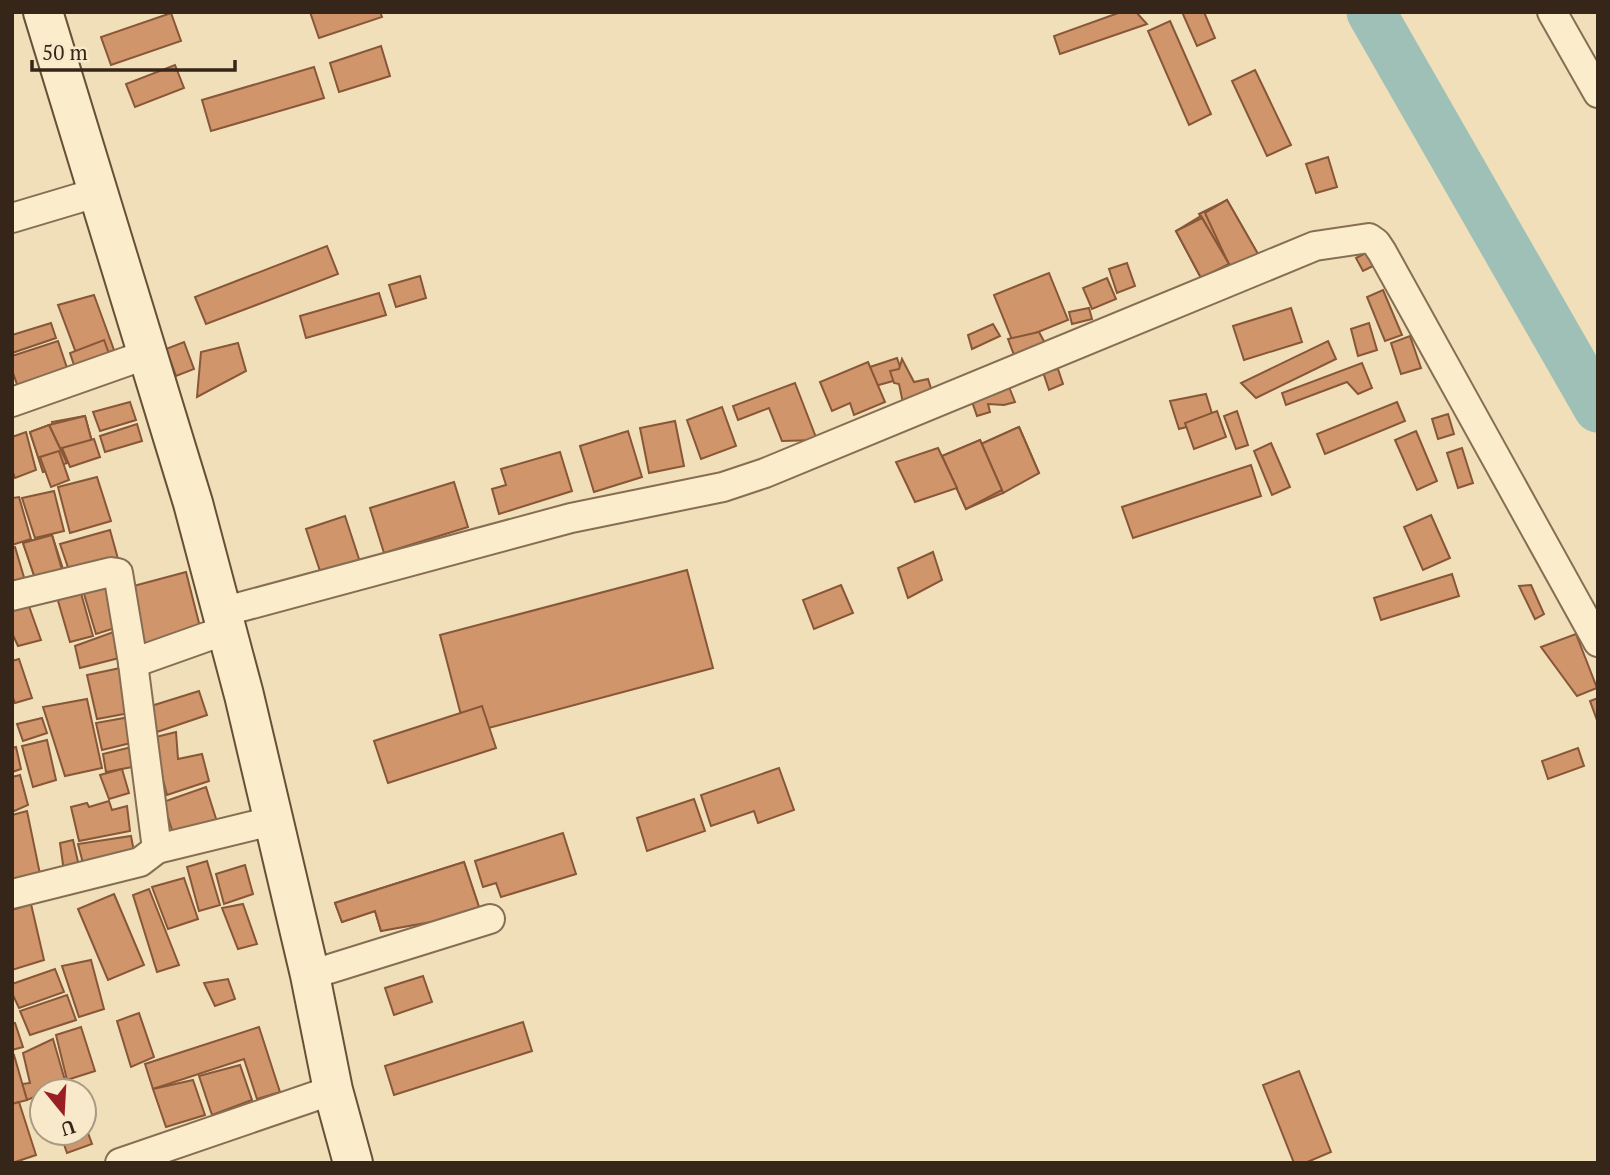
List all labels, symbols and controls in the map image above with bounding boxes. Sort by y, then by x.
scale bar [32,28,234,72]
text: 50 m [42,38,88,66]
north arrow [28,1077,98,1147]
text: U [58,1115,79,1143]

